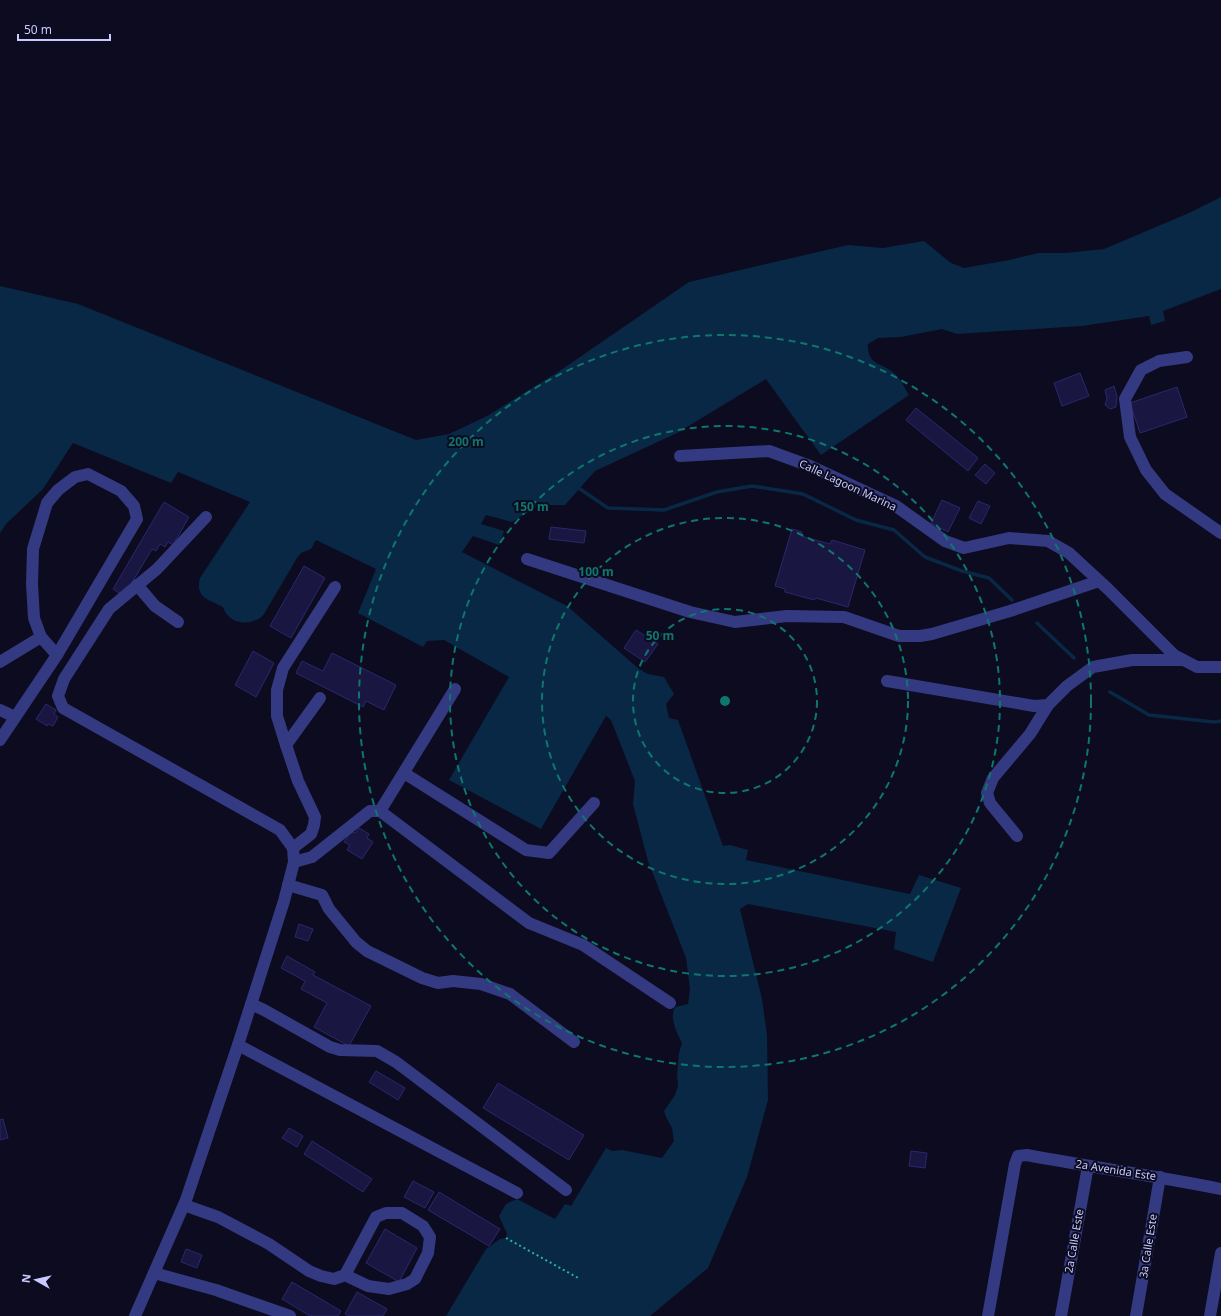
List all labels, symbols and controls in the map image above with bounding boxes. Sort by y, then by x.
scale bar [18,16,110,42]
text: 50 m [24,21,52,38]
text: 200 m [448,433,484,450]
street label: Calle Lagoon Marina [797,455,899,514]
text: 150 m [513,498,549,515]
text: 100 m [578,563,614,580]
text: 50 m [646,627,674,644]
centre of rings [718,694,732,708]
street label: 2a Avenida Este [1075,1156,1157,1183]
street label: 2a Calle Este [1060,1208,1087,1274]
street label: 3a Calle Este [1135,1213,1160,1279]
north arrow [16,1260,56,1300]
text: N [18,1273,34,1284]

